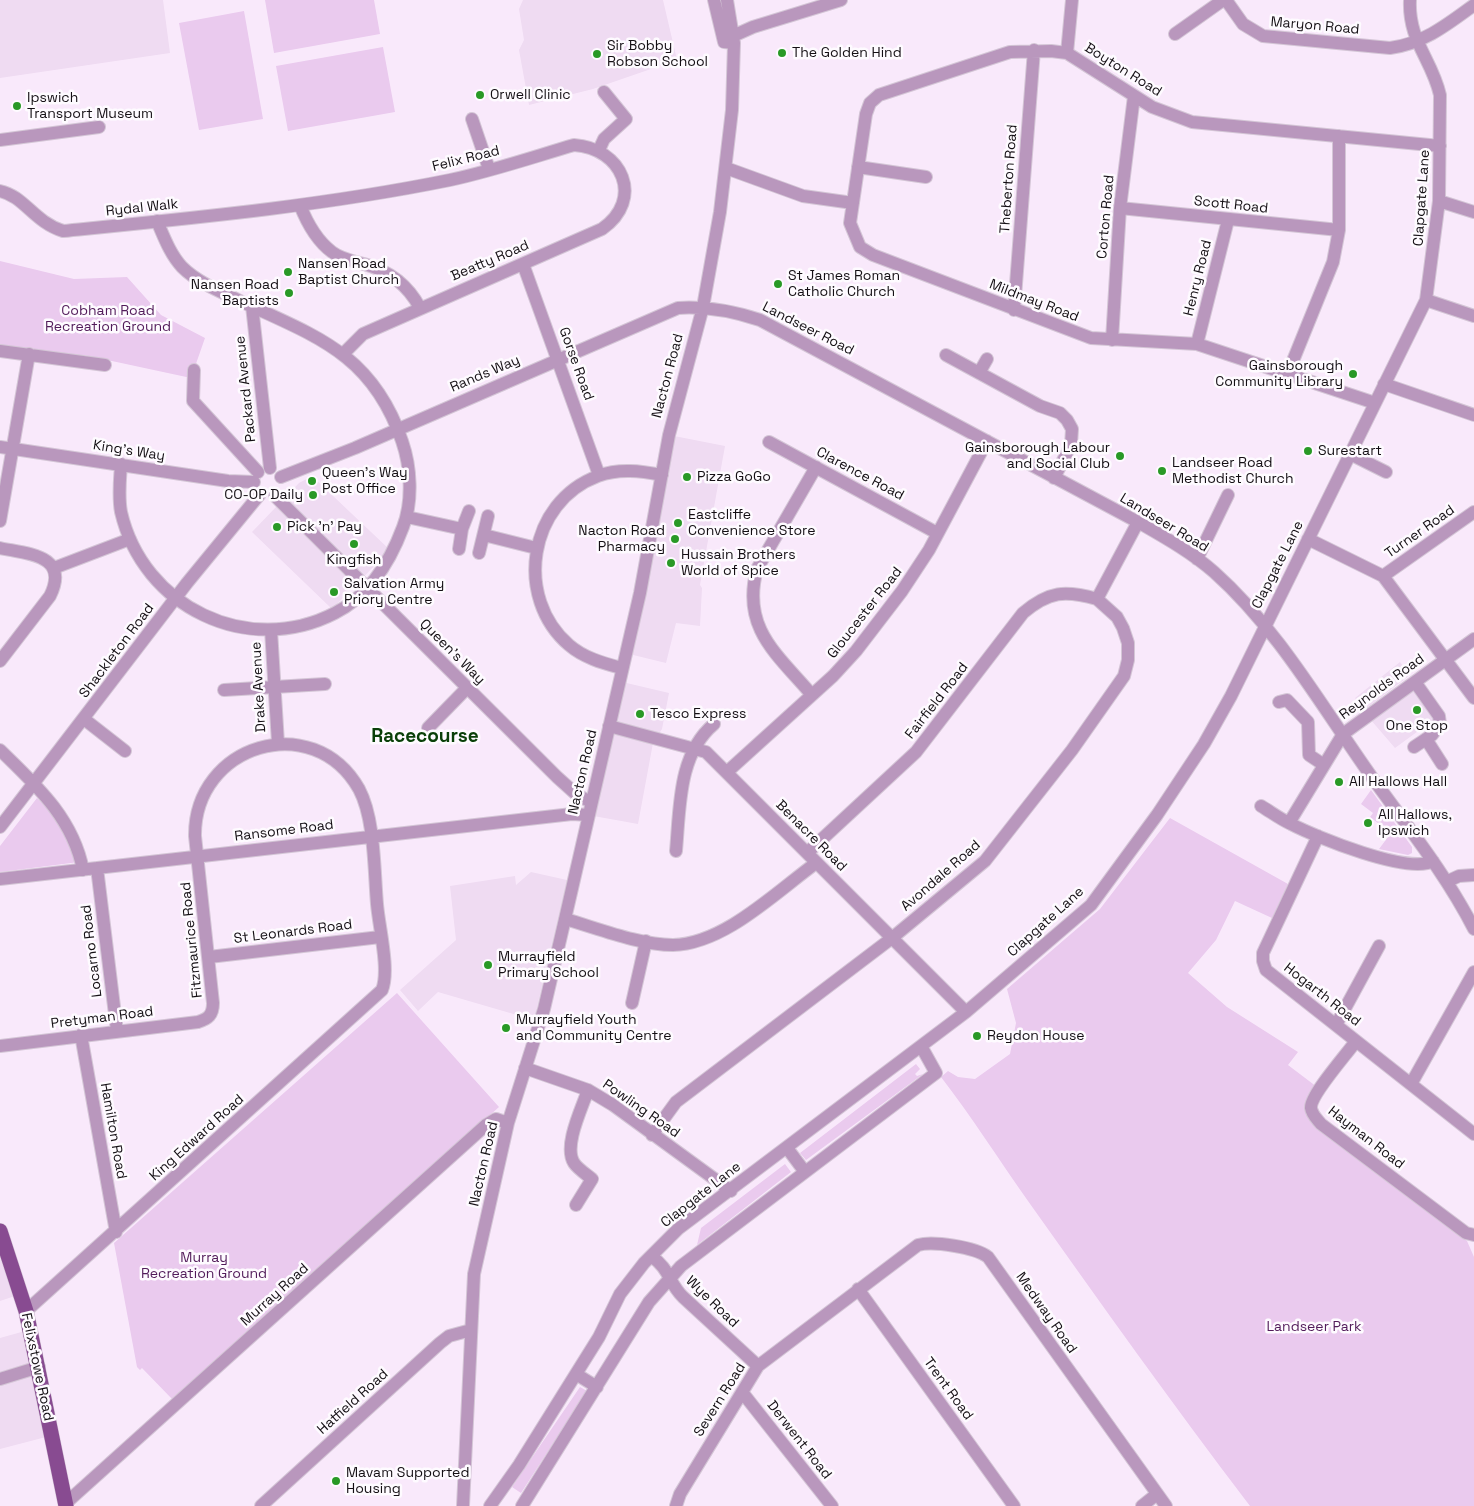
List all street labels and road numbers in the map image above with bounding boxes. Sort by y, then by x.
street label: Maryon Road [1270,14,1360,38]
street label: Boyton Road [1081,40,1165,100]
street label: Theberton Road [997,124,1021,234]
street label: Felix Road [431,143,501,175]
street label: Clapgate Lane [1410,149,1434,247]
street label: Corton Road [1094,174,1118,260]
street label: Scott Road [1193,193,1269,217]
street label: Rydal Walk [105,196,179,220]
street label: Beatty Road [448,237,532,285]
street label: Henry Road [1180,238,1216,318]
street label: Mildmay Road [987,276,1081,326]
street label: Landseer Road [759,299,857,359]
street label: Gorse Road [555,325,597,403]
street label: Nacton Road [649,332,687,420]
street label: Packard Avenue [232,335,260,443]
street label: Rands Way [448,352,522,396]
street label: King's Way [92,437,166,465]
street label: Clarence Road [813,444,907,504]
street label: Landseer Road [1117,490,1211,556]
street label: Turner Road [1382,502,1458,562]
street label: Clapgate Lane [1249,518,1307,612]
street label: Gloucester Road [824,564,906,662]
street label: Shackleton Road [76,601,158,701]
street label: Queen's Way [416,616,488,688]
street label: Drake Avenue [248,641,270,733]
street label: Reynolds Road [1336,651,1428,723]
street label: Fairfield Road [902,660,972,742]
street label: Nacton Road [565,728,601,816]
street label: Benacre Road [772,797,850,875]
street label: Ransome Road [233,817,335,845]
street label: Avondale Road [898,837,984,915]
street label: Fitzmaurice Road [178,881,206,999]
street label: Clapgate Lane [1004,883,1088,961]
street label: Locarno Road [78,904,106,998]
street label: St Leonards Road [233,916,353,948]
street label: Hogarth Road [1280,960,1364,1030]
street label: Pretyman Road [50,1003,154,1033]
street label: Powling Road [599,1076,683,1142]
street label: Hamilton Road [96,1082,130,1180]
street label: King Edward Road [146,1091,248,1185]
street label: Hayman Road [1324,1103,1408,1173]
street label: Nacton Road [466,1120,502,1208]
street label: Clapgate Lane [658,1159,744,1231]
street label: Murray Road [238,1260,312,1330]
street label: Medway Road [1012,1269,1080,1357]
street label: Wye Road [682,1273,742,1331]
street label: Felixstowe Road [17,1311,57,1423]
street label: Trent Road [920,1354,976,1424]
street label: Severn Road [691,1360,749,1440]
street label: Hatfield Road [314,1366,392,1438]
street label: Derwent Road [763,1397,835,1483]

